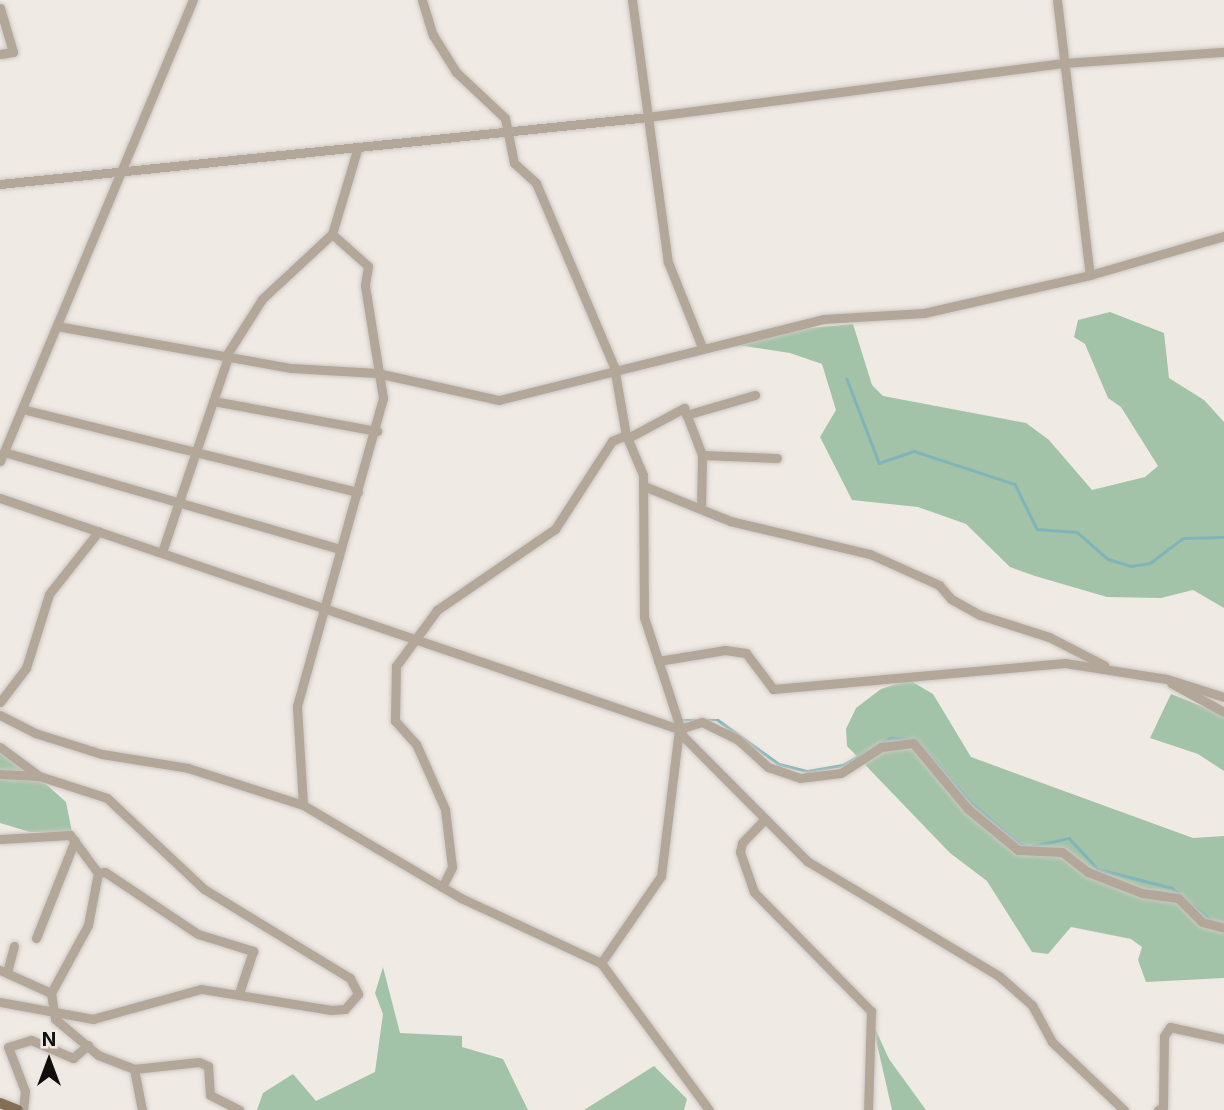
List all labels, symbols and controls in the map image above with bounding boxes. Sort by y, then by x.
north arrow [14,1026,84,1096]
text: N [42,1028,56,1051]

